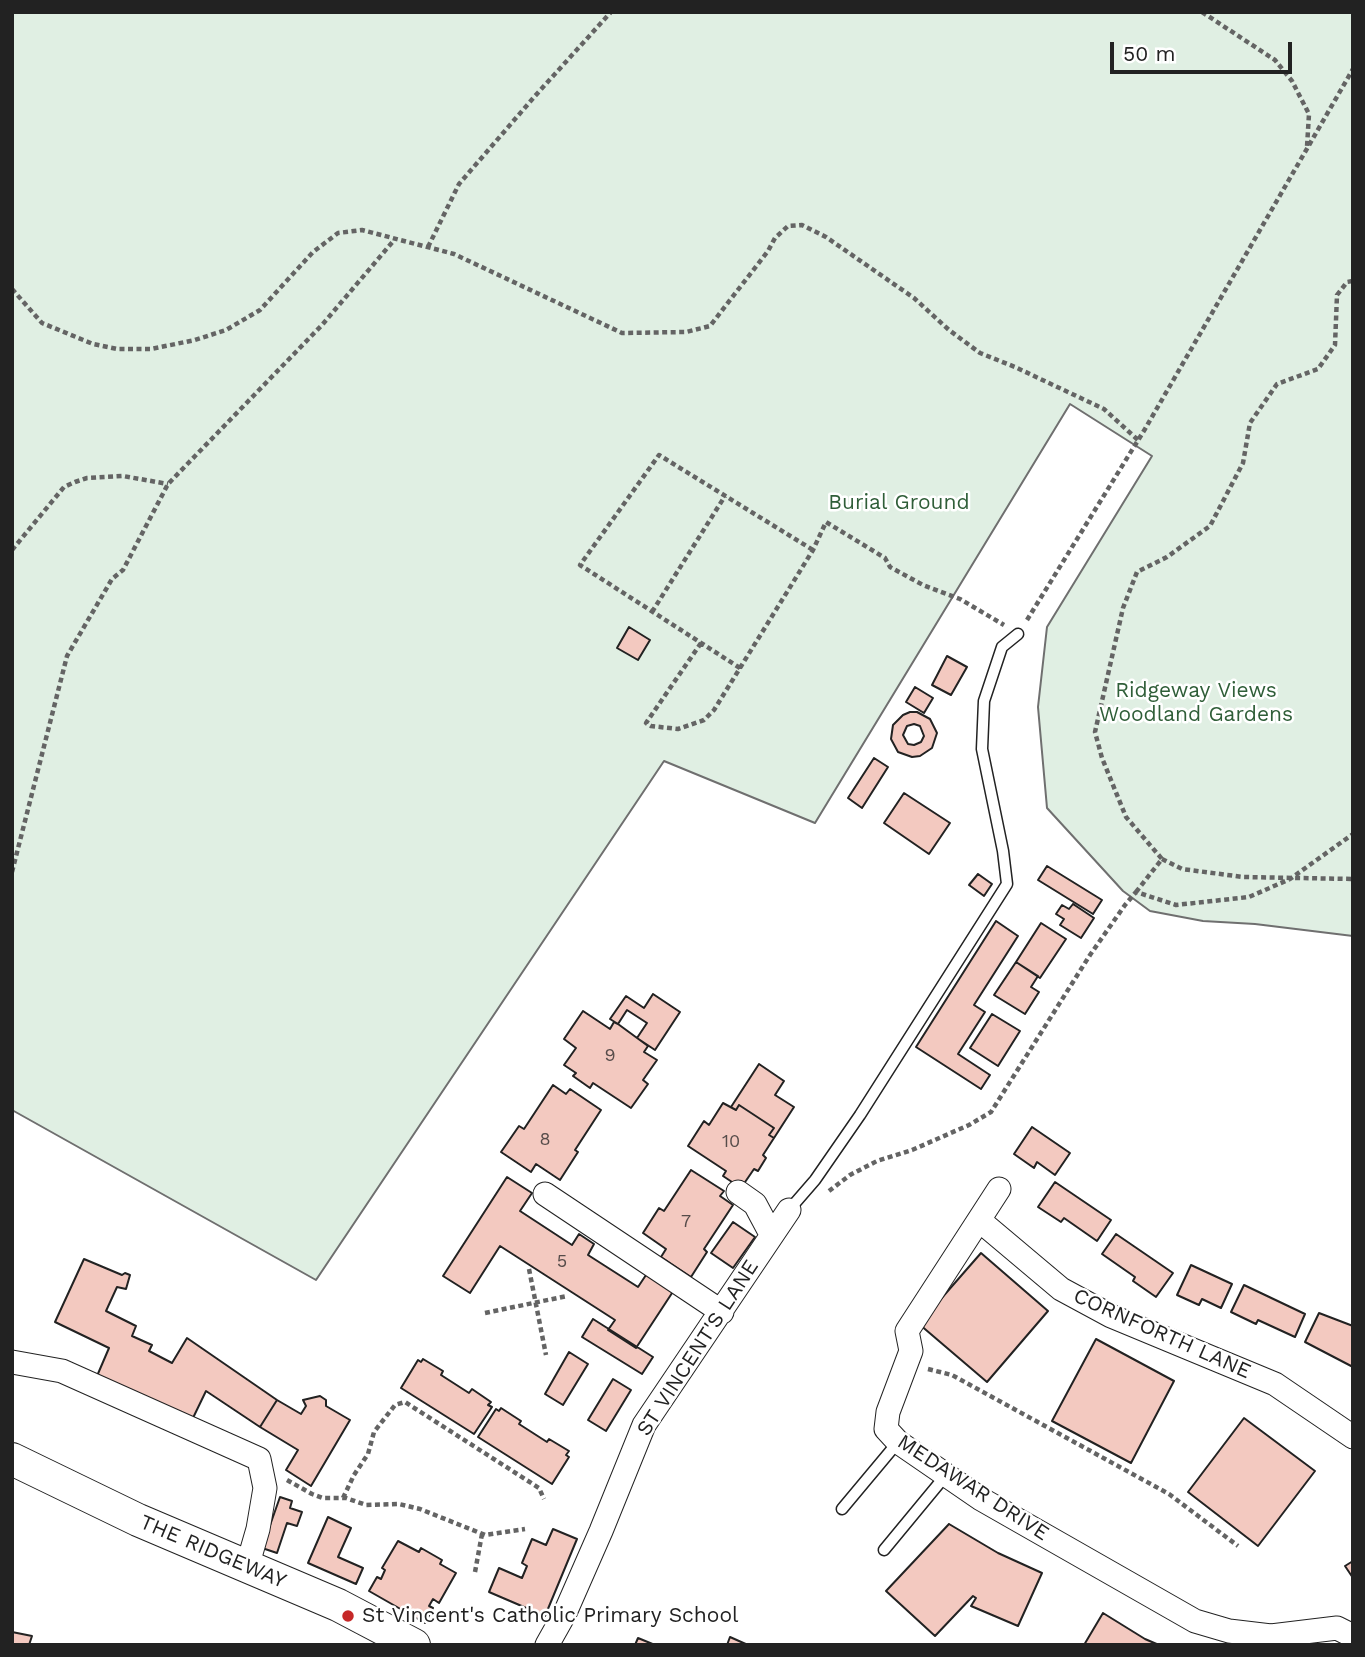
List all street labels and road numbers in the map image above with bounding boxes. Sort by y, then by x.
street label: ST VINCENT'S LANE [632,1255,764,1441]
street label: CORNFORTH LANE [1069,1283,1255,1385]
street label: MEDAWAR DRIVE [892,1430,1054,1546]
street label: THE RIDGEWAY [136,1510,290,1594]

